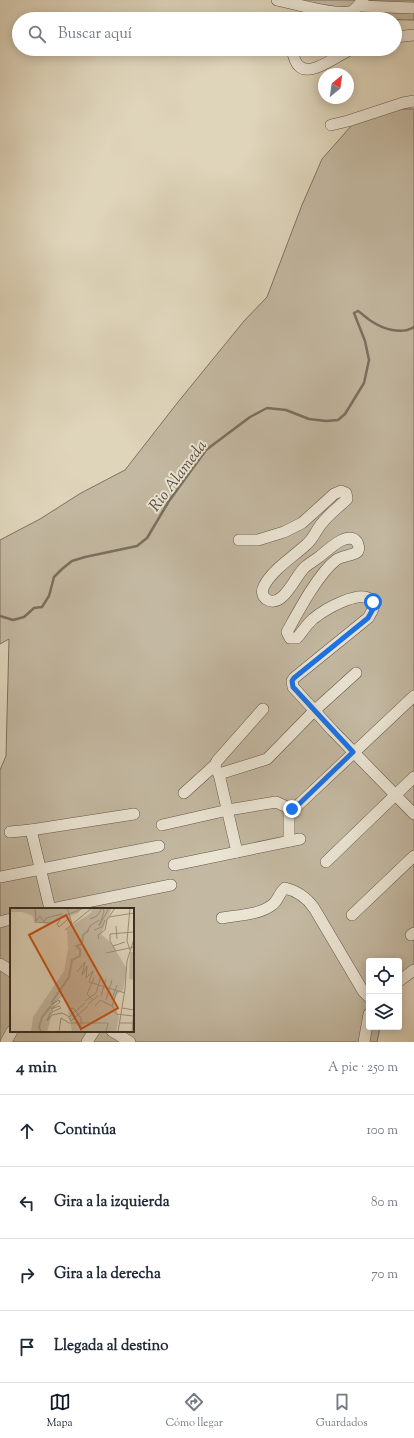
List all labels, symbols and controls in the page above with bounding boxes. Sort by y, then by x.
search box [12,12,402,56]
icon: search [26,23,48,45]
text: Buscar aquí [58,24,132,45]
north arrow [318,68,354,104]
water label: Rio Alameda [144,436,213,517]
route start [364,593,382,611]
route end [283,800,301,818]
inset map [10,908,134,1032]
map controls [366,958,402,1030]
button: locate [366,958,402,994]
button: layers [366,994,402,1030]
text: 4 min [16,1056,57,1080]
text: A pie · 250 m [328,1059,398,1077]
icon: ahead [16,1120,38,1142]
text: Continúa [54,1120,116,1141]
text: 100 m [366,1122,398,1140]
icon: left [16,1192,38,1214]
text: Gira a la izquierda [54,1192,170,1213]
text: 80 m [371,1194,398,1212]
icon: right [16,1264,38,1286]
text: Gira a la derecha [54,1264,161,1285]
text: 70 m [371,1266,398,1284]
icon: arrive [16,1336,38,1358]
text: Llegada al destino [54,1336,169,1357]
tab: Mapa [46,1391,73,1431]
tab: Cómo llegar [165,1391,223,1431]
tab: Guardados [316,1391,368,1431]

